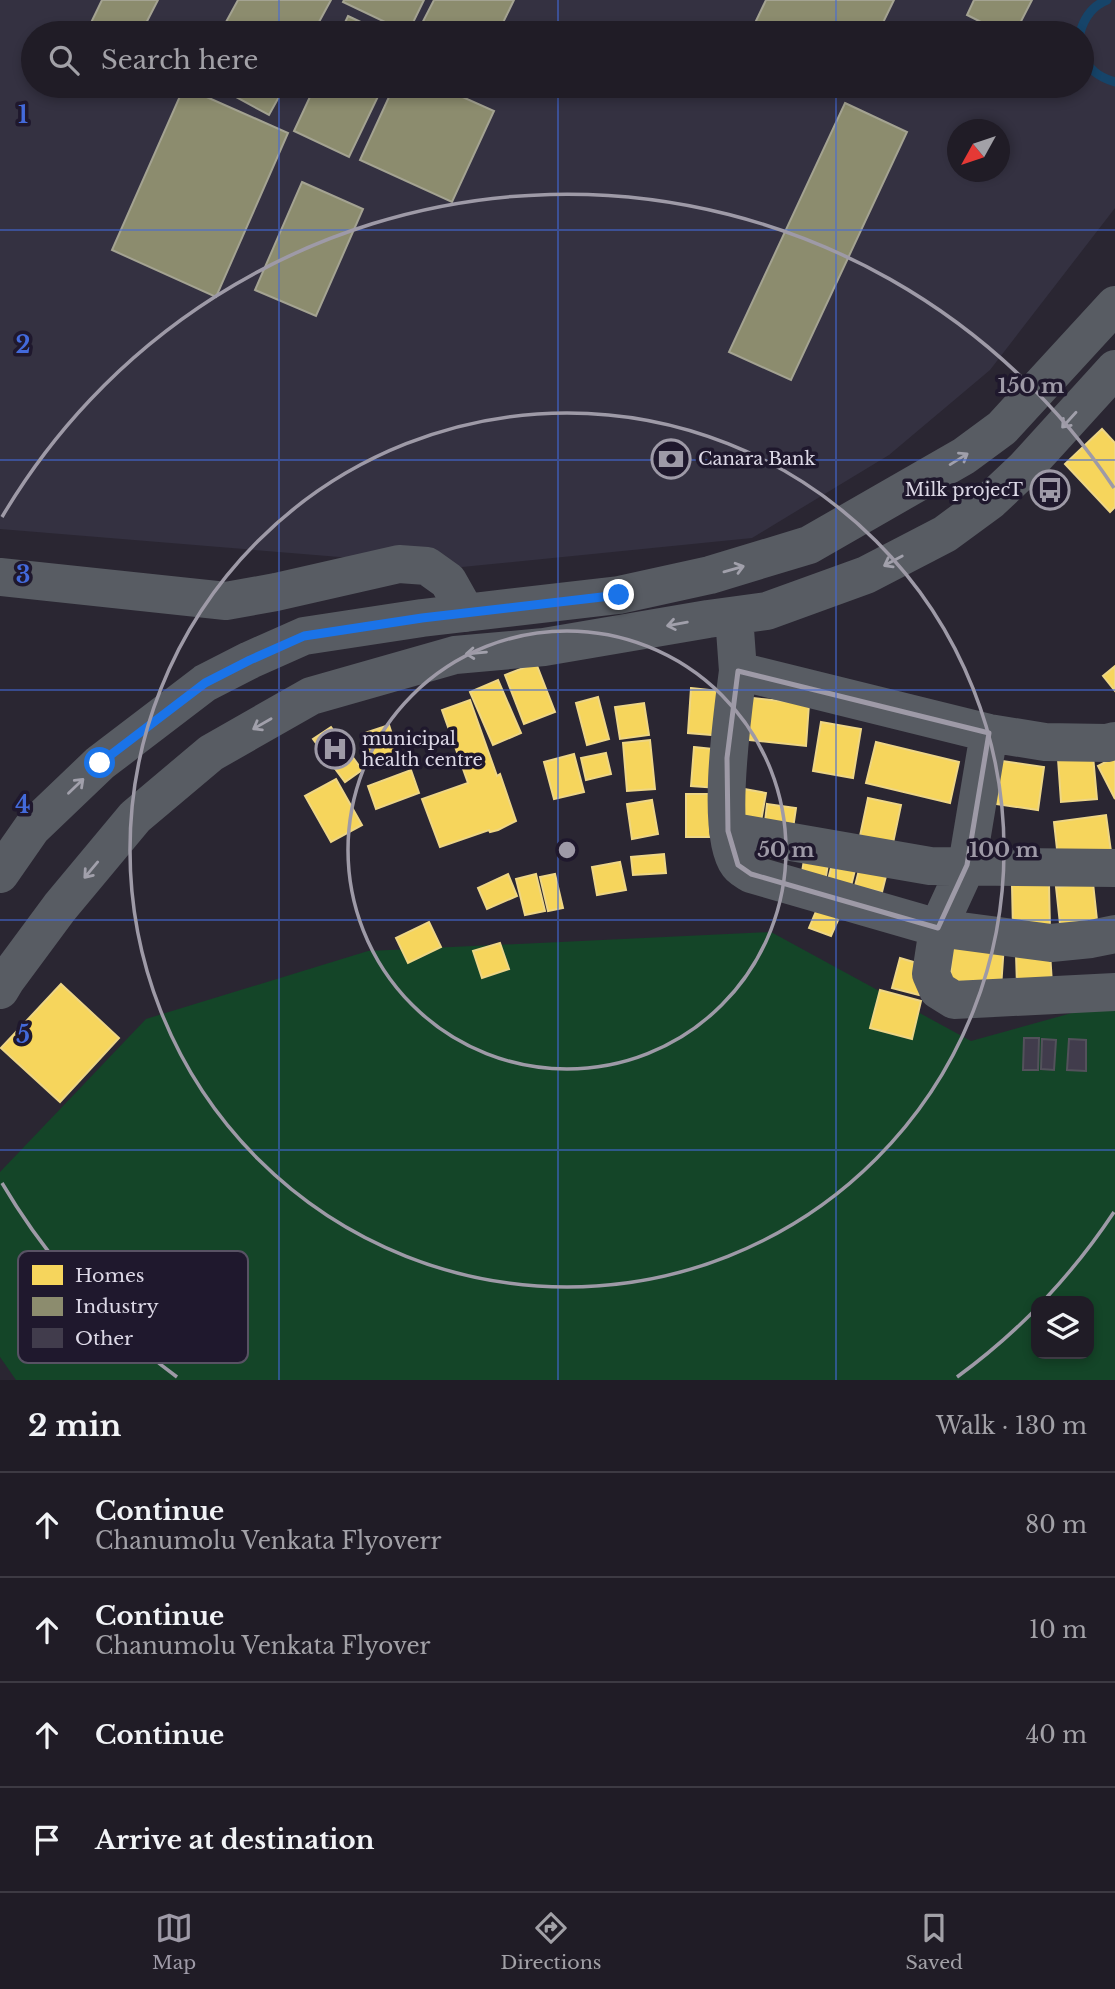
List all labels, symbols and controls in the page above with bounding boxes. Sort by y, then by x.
search box [21,21,1094,98]
icon: search [45,41,83,79]
text: Search here [101,44,258,76]
text: 1 [18,101,28,129]
north arrow [947,119,1010,182]
text: 2 [16,331,30,359]
text: 150 m [998,373,1064,399]
one-way arrow [1061,410,1077,428]
bank icon: Canara Bank [650,438,692,480]
place label: Canara Bank [698,448,816,470]
one-way arrow [948,451,968,465]
bus stop icon: Milk projecT [1029,469,1071,511]
place label: Milk projecT [905,479,1024,501]
one-way arrow [884,554,904,568]
text: 3 [16,561,30,589]
one-way arrow [722,561,744,574]
route end [603,579,634,610]
one-way arrow [666,618,689,631]
one-way arrow [466,647,488,660]
one-way arrow [252,718,273,731]
hospital icon: municipal health centre [314,728,356,770]
place label: municipal health centre [362,728,483,771]
route start [84,747,115,778]
one-way arrow [67,777,84,794]
text: 4 [15,791,31,819]
text: 50 m [757,837,815,863]
text: 100 m [969,837,1039,863]
centre of rings [555,838,579,862]
one-way arrow [83,861,98,879]
text: 5 [16,1021,30,1049]
legend [18,1251,248,1363]
text: Homes [75,1264,144,1287]
text: Industry [75,1295,159,1318]
map controls [1031,1296,1094,1359]
button: layers [1031,1296,1094,1359]
text: Other [75,1327,133,1350]
text: 2 min [28,1407,121,1444]
text: Walk · 130 m [936,1412,1087,1440]
text: Continue [95,1495,224,1527]
icon: ahead [28,1506,66,1544]
text: 80 m [1025,1511,1087,1539]
text: Chanumolu Venkata Flyoverr [95,1527,442,1555]
text: Continue [95,1600,224,1632]
icon: ahead [28,1611,66,1649]
text: 10 m [1029,1616,1087,1644]
text: Chanumolu Venkata Flyover [95,1632,431,1660]
icon: ahead [28,1716,66,1754]
text: Continue [95,1719,224,1751]
text: 40 m [1026,1721,1087,1749]
icon: arrive [28,1821,66,1859]
text: Arrive at destination [95,1824,375,1856]
tab: Map [152,1909,196,1974]
tab: Directions [500,1909,601,1974]
tab: Saved [906,1909,963,1974]

